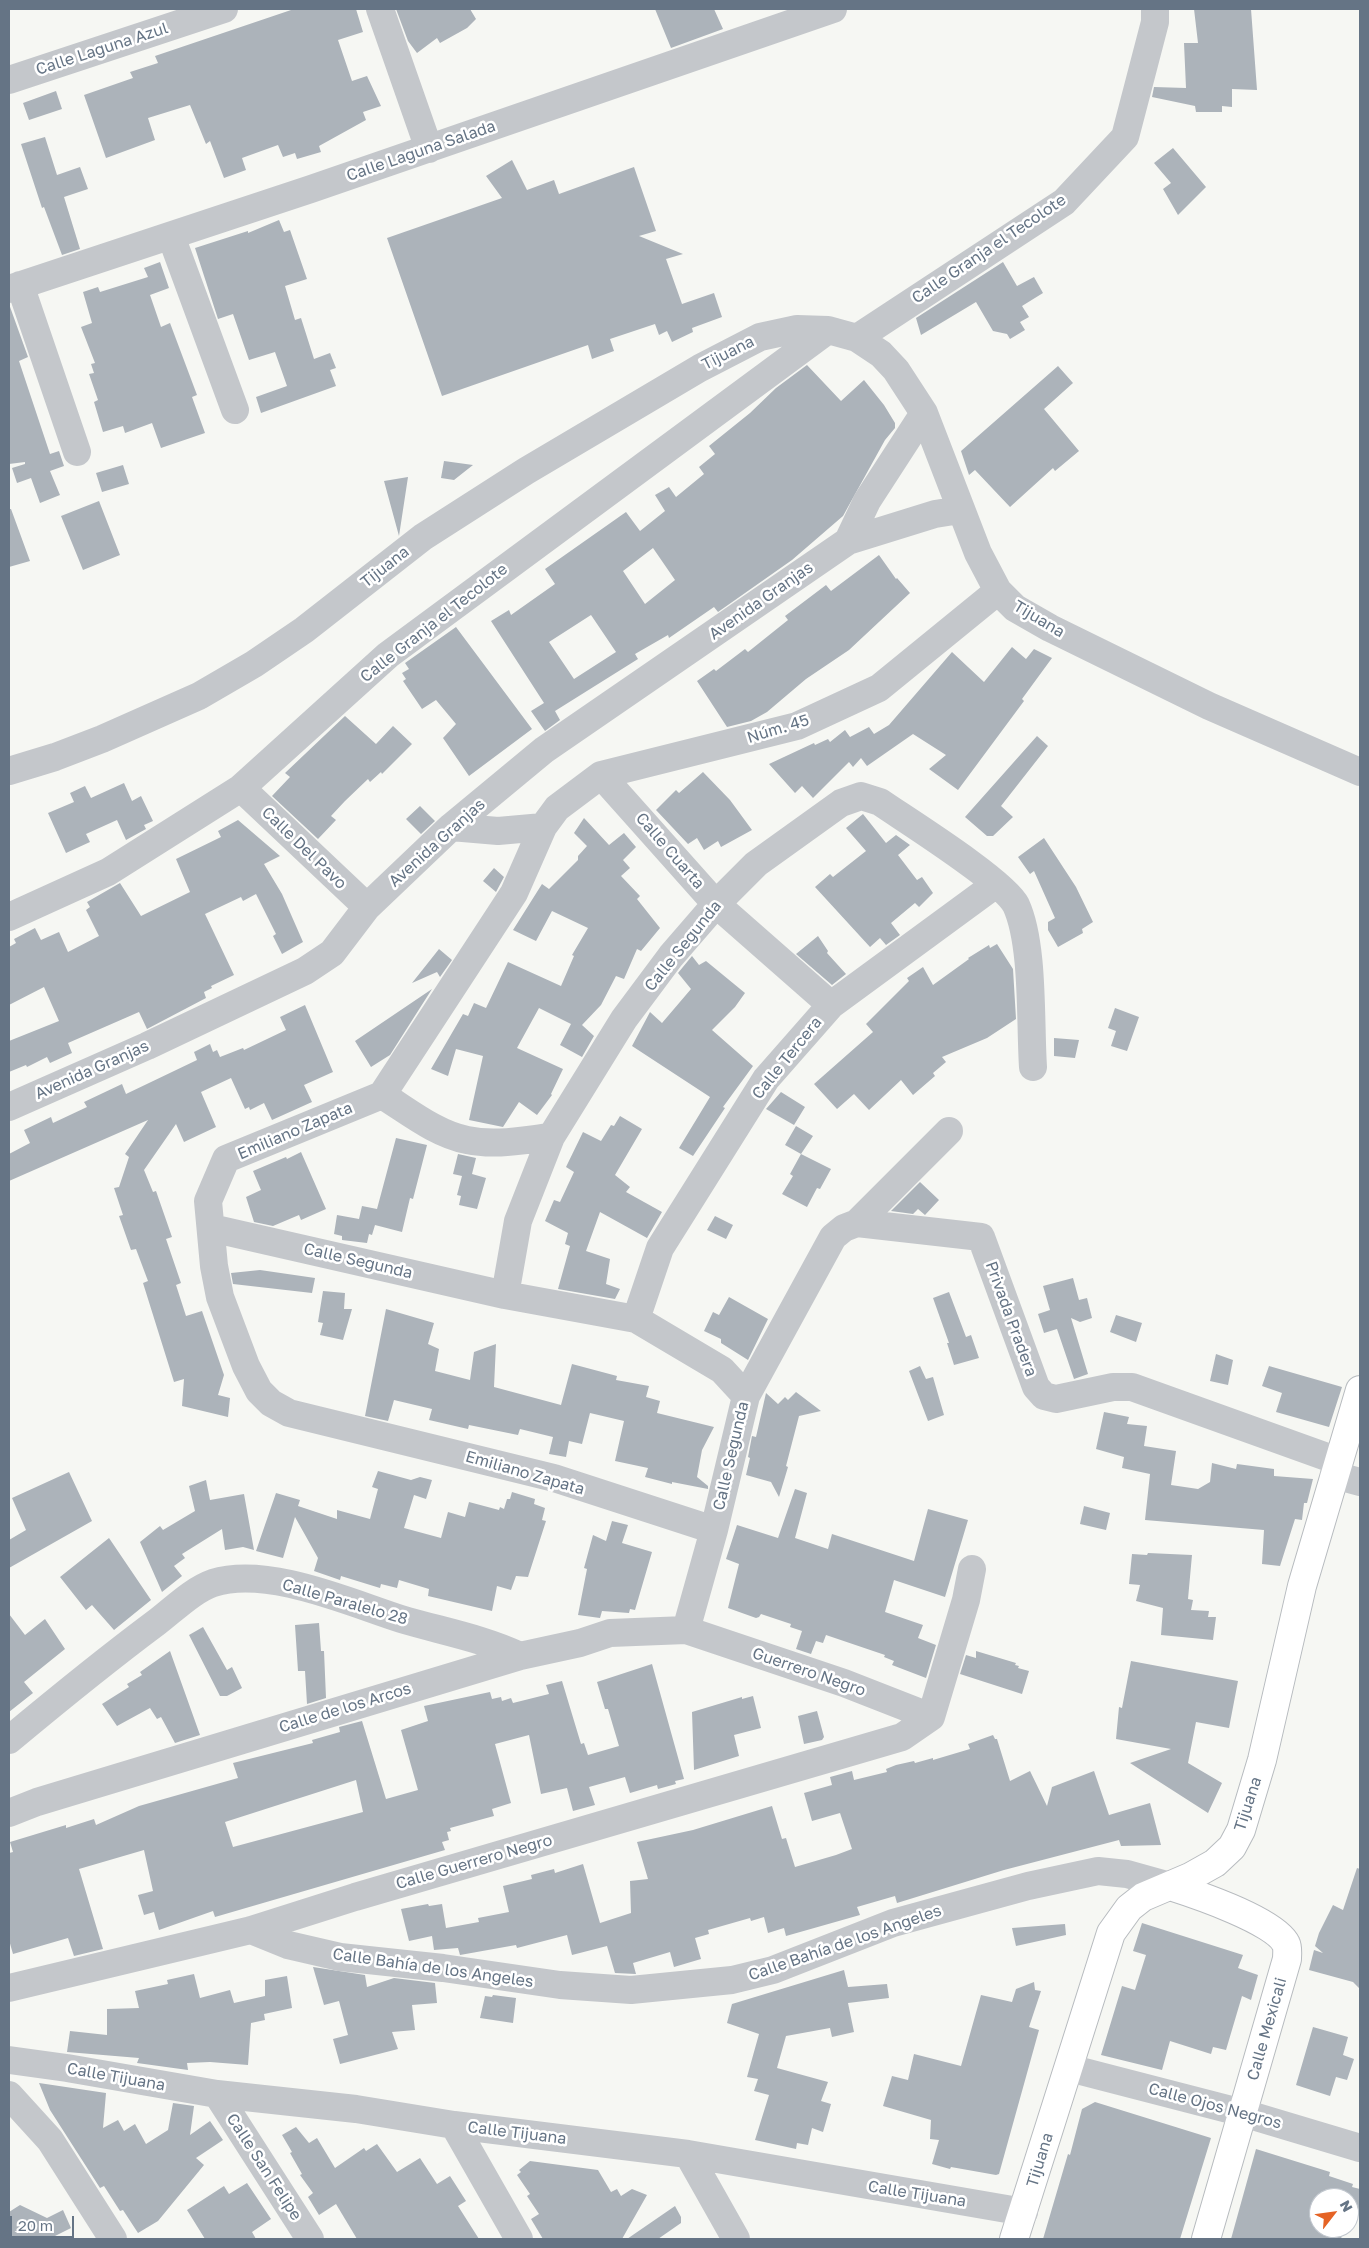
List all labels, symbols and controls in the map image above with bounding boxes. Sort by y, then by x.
street label: Calle Laguna Azul [33,19,171,79]
street label: Calle Laguna Salada [344,116,498,186]
street label: Calle Granja el Tecolote [908,190,1070,308]
street label: Tijuana [699,332,757,374]
street label: Tijuana [357,542,413,592]
street label: Avenida Granjas [705,558,817,644]
street label: Calle Granja el Tecolote [357,560,511,686]
street label: Tijuana [1010,596,1068,642]
street label: Núm. 45 [745,710,811,748]
street label: Avenida Granjas [385,795,489,891]
street label: Calle Del Pavo [258,803,350,893]
street label: Calle Cuarta [632,809,708,893]
street label: Calle Segunda [641,897,725,995]
street label: Calle Tercera [748,1013,826,1103]
street label: Avenida Granjas [32,1036,152,1104]
street label: Emiliano Zapata [235,1098,355,1164]
street label: Calle Segunda [302,1239,414,1283]
street label: Privada Pradera [981,1259,1041,1379]
street label: Calle Segunda [709,1400,753,1512]
street label: Emiliano Zapata [463,1447,587,1499]
street label: Calle Paralelo 28 [280,1575,410,1629]
street label: Guerrero Negro [750,1644,868,1700]
street label: Calle de los Arcos [277,1679,413,1737]
street label: Tijuana [1230,1774,1266,1834]
street label: Calle Guerrero Negro [394,1830,554,1894]
street label: Calle Bahía de los Angeles [746,1901,944,1985]
street label: Calle Bahía de los Angeles [331,1944,535,1992]
street label: Calle Mexicali [1243,1975,1291,2083]
street label: Calle Tijuana [65,2059,167,2095]
street label: Calle Ojos Negros [1146,2079,1284,2133]
street label: Calle San Felipe [222,2110,306,2224]
street label: Calle Tijuana [467,2117,567,2149]
street label: Tijuana [1023,2130,1057,2190]
street label: Calle Tijuana [866,2177,968,2211]
north arrow [1309,2188,1359,2238]
text: N [1337,2197,1357,2215]
scale bar [12,2206,76,2238]
text: 20 m [18,2216,53,2234]

